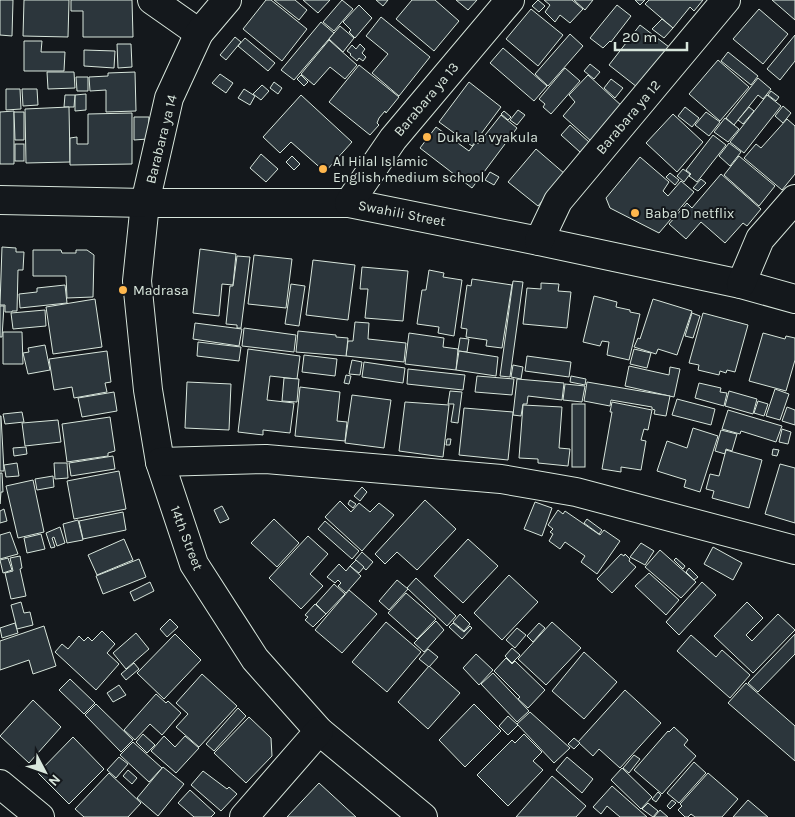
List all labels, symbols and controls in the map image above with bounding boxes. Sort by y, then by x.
scale bar [615,20,688,52]
text: 20 m [622,28,657,46]
street label: Barabara ya 13 [390,59,462,140]
street label: Barabara ya 12 [592,77,664,158]
street label: Barabara ya 14 [142,93,181,185]
place label: Duka la vyakula [437,129,538,146]
marker: Duka la vyakula [421,131,433,143]
place label: Al Hilal Islamic English medium school [333,153,484,186]
marker: Al Hilal Islamic English medium school [317,163,329,175]
street label: Swahili Street [357,197,447,230]
place label: Baba D netflix [645,205,734,222]
marker: Baba D netflix [629,207,641,219]
place label: Madrasa [133,282,189,299]
marker: Madrasa [117,284,129,296]
street label: 14th Street [166,503,207,573]
north arrow [20,747,70,797]
text: N [45,771,64,790]

